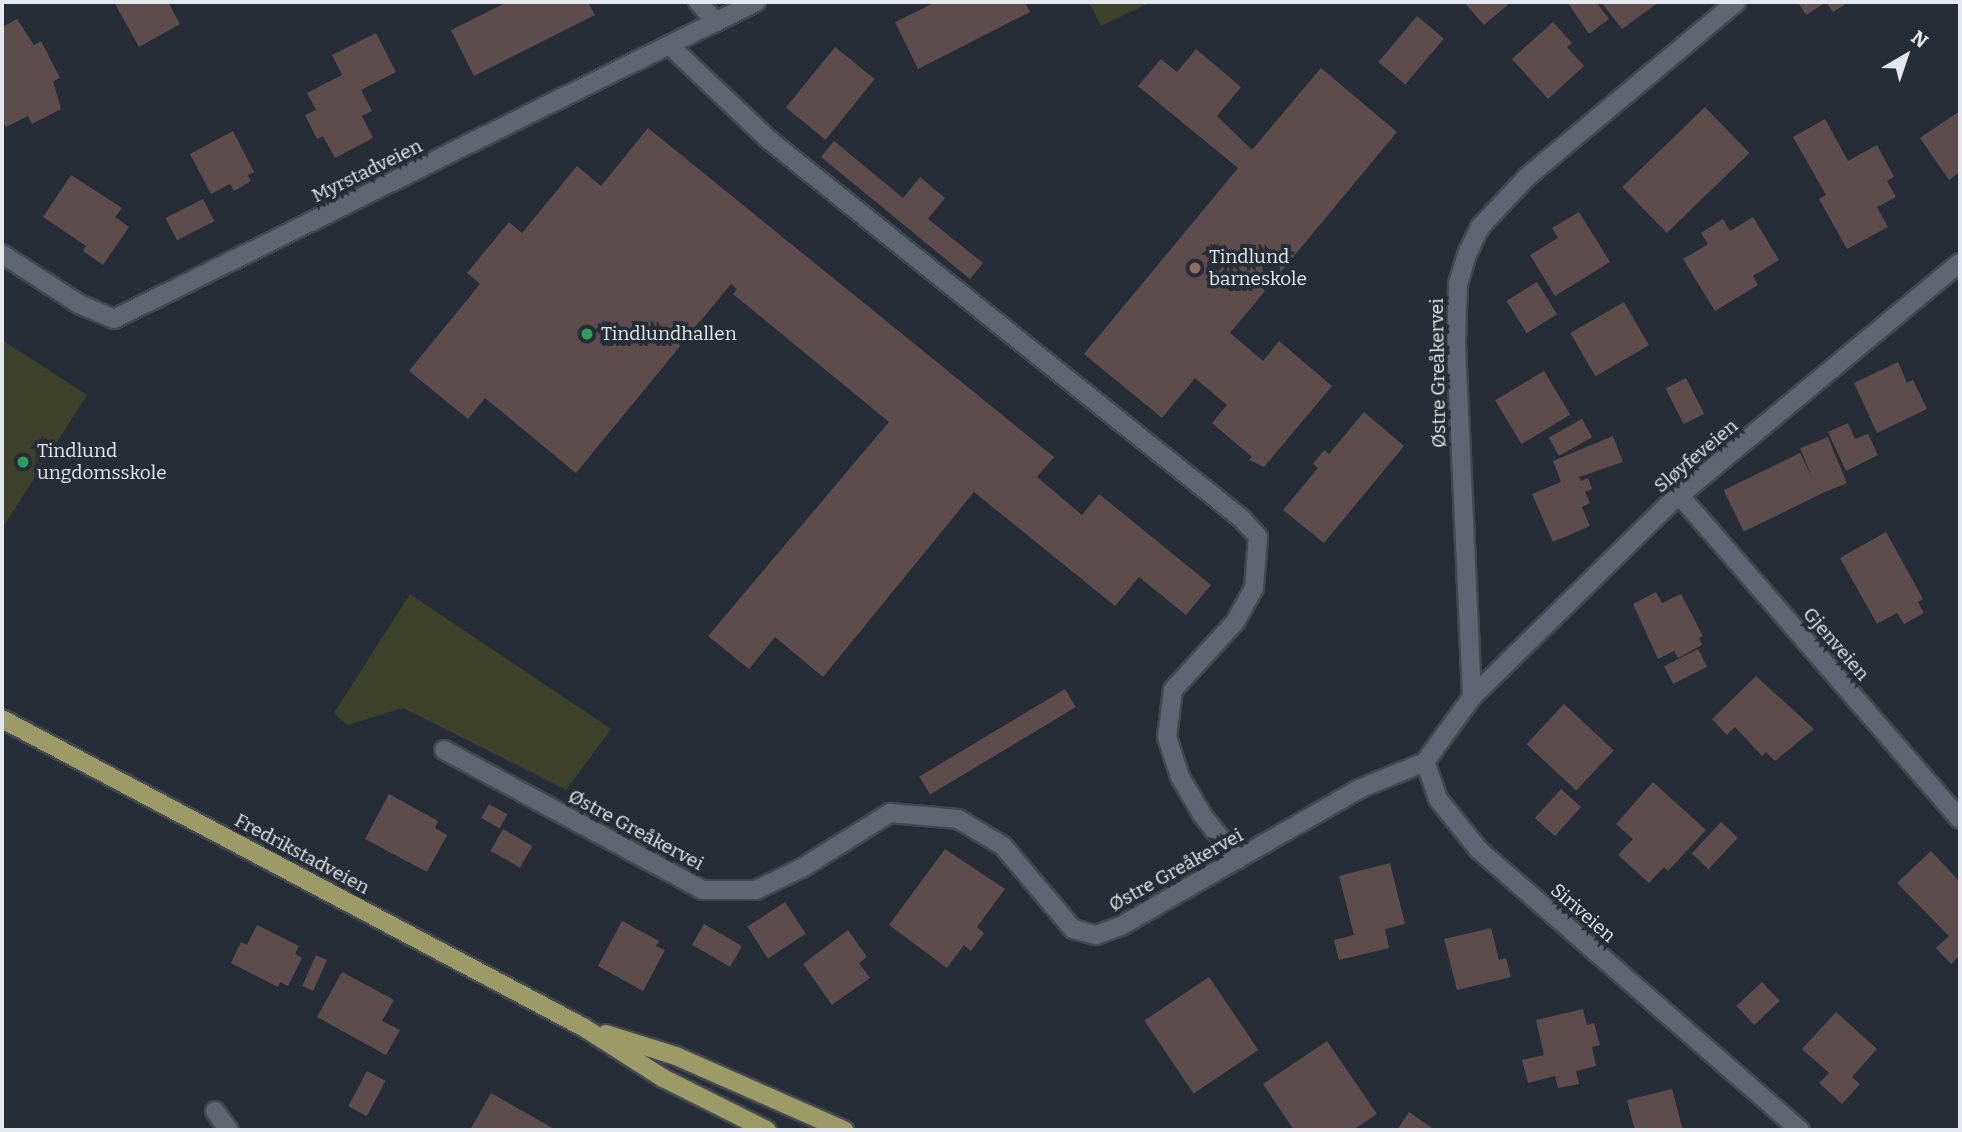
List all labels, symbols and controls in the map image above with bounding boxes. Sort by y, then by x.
north arrow [1871,21,1941,91]
text: N [1907,26,1932,53]
street label: Myrstadveien [308,135,426,207]
place label: Tindlund barneskole [1209,246,1307,290]
marker: Tindlund barneskole [1187,260,1203,276]
street label: Østre Greåkervei [1425,298,1451,448]
place label: Tindlundhallen [601,323,737,345]
marker: Tindlundhallen [579,326,595,342]
street label: Sløyfeveien [1650,414,1742,498]
place label: Tindlund ungdomsskole [37,440,167,484]
marker: Tindlund ungdomsskole [15,454,31,470]
street label: Gjenveien [1798,603,1874,685]
street label: Østre Greåkervei [565,785,707,875]
street label: Fredrikstadveien [231,809,373,899]
street label: Østre Greåkervei [1105,824,1247,916]
street label: Siriveien [1546,879,1620,947]

